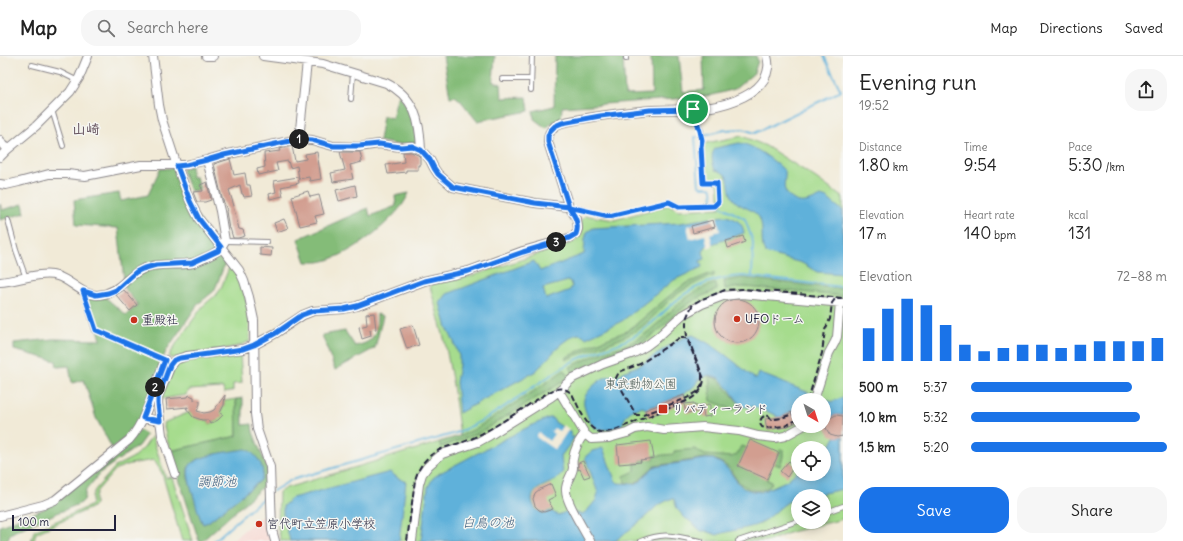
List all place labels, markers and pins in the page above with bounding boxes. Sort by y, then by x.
pin [676,92,710,126]
pin: 1 [289,129,309,149]
pin: 3 [546,232,566,252]
place label: UFOドーム [745,311,805,326]
place label: 重殿社 [142,312,178,327]
marker: UFOドーム [732,314,742,324]
marker: 重殿社 [129,315,139,325]
pin: 2 [145,377,165,397]
place label: リバティーランド [672,401,768,416]
marker: リバティーランド [657,403,669,415]
place label: 宮代町立笠原小学校 [267,516,375,531]
marker: 宮代町立笠原小学校 [254,519,264,529]

